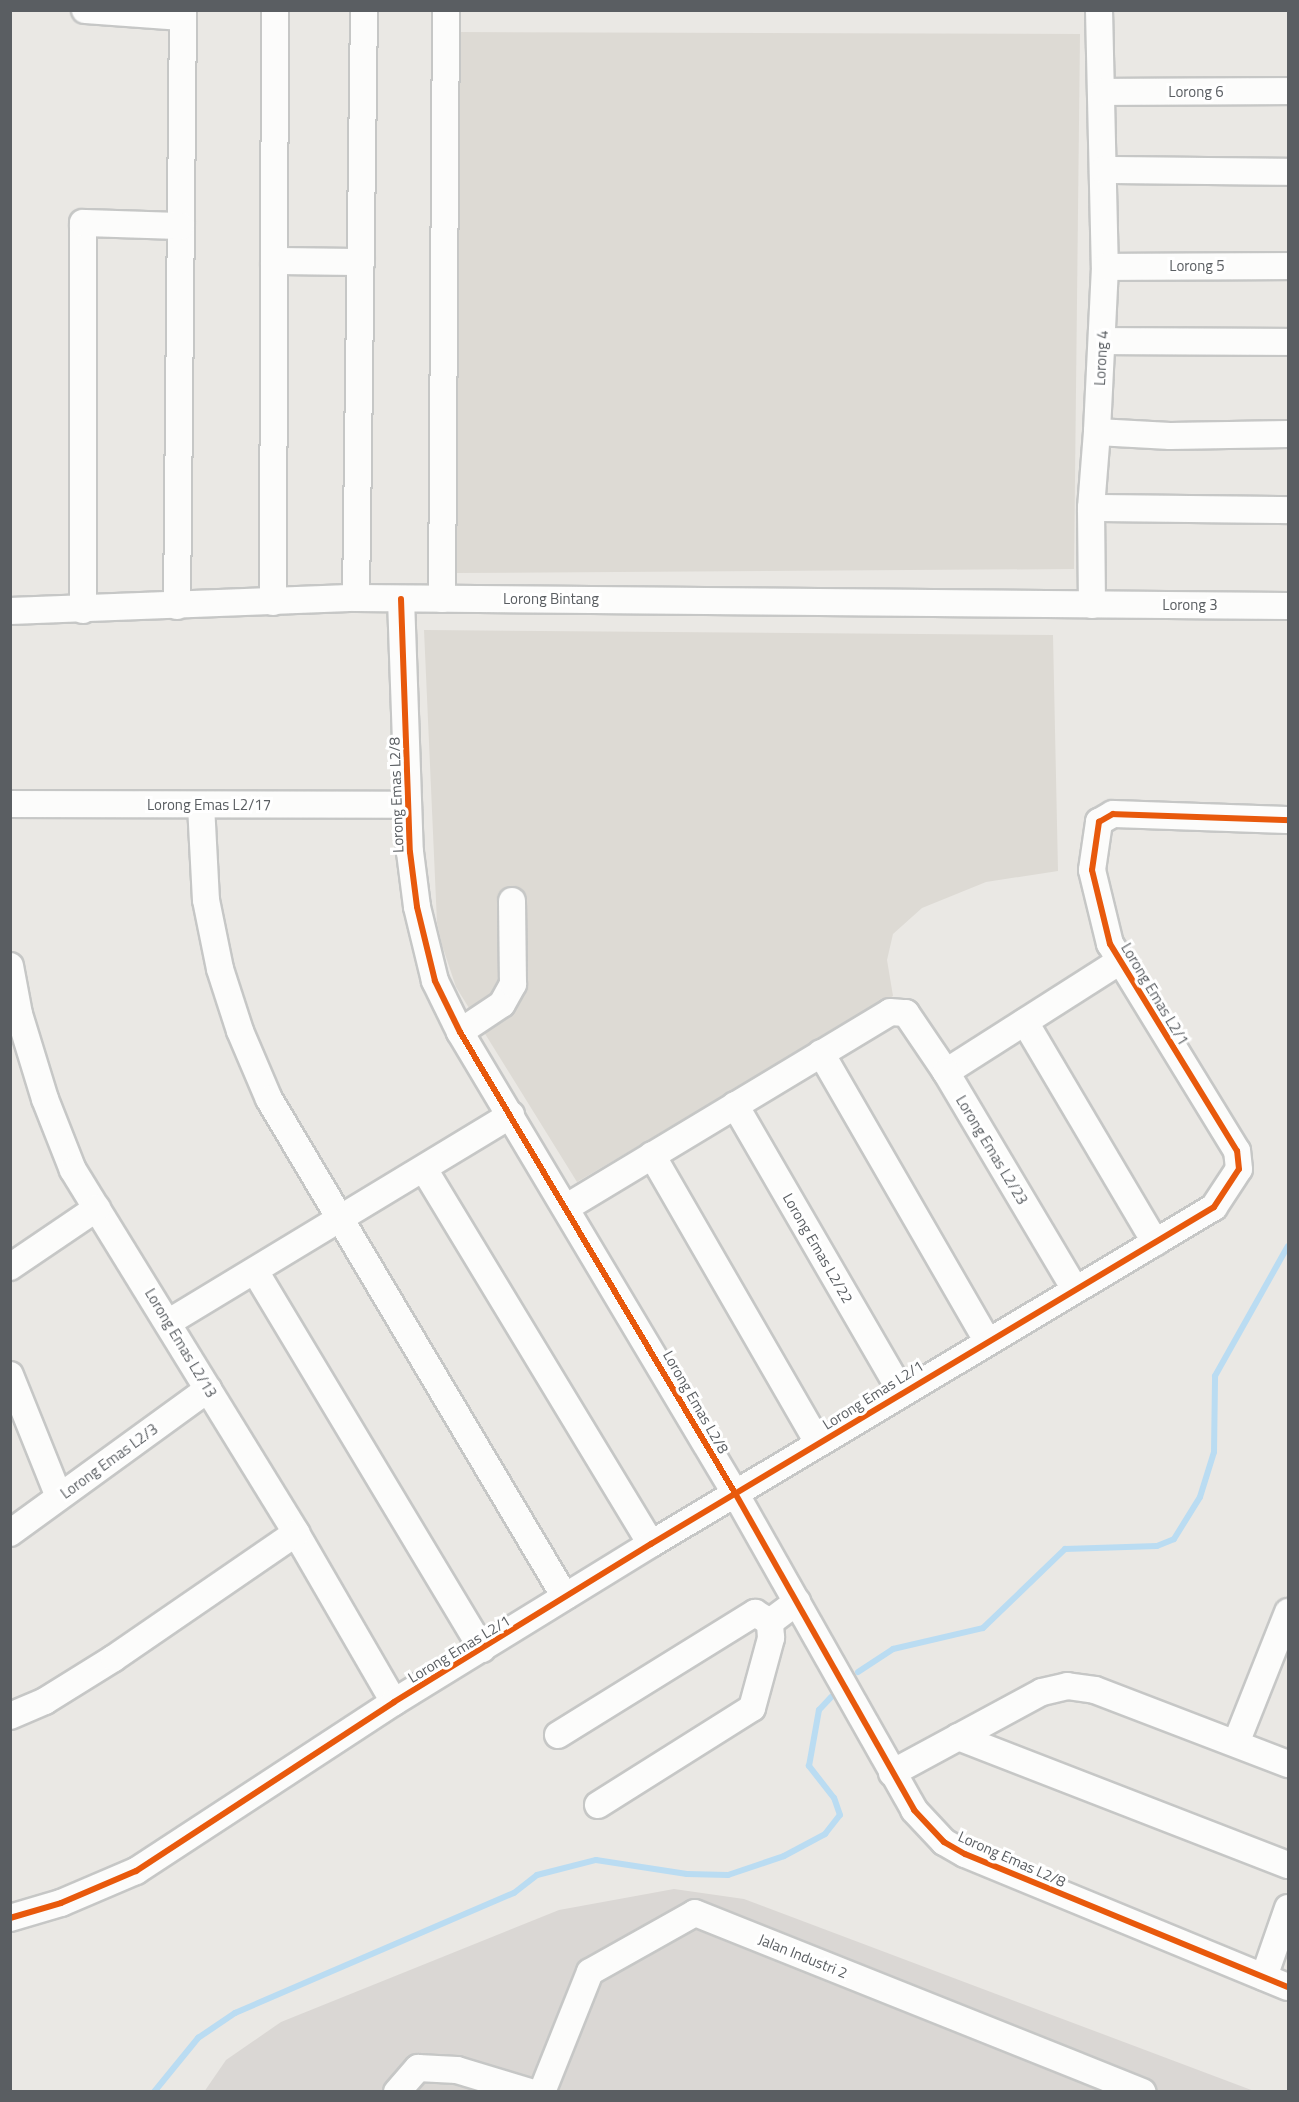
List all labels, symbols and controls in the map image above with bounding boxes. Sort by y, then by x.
street label: Lorong 6 [1168,83,1224,101]
street label: Lorong 5 [1169,257,1225,275]
street label: Lorong 4 [1091,330,1111,386]
street label: Lorong Bintang [503,590,599,608]
street label: Lorong 3 [1162,596,1218,614]
street label: Lorong Emas L2/8 [385,737,407,853]
street label: Lorong Emas L2/17 [147,796,271,814]
street label: Lorong Emas L2/1 [1117,940,1193,1048]
street label: Lorong Emas L2/23 [952,1092,1032,1208]
street label: Lorong Emas L2/22 [779,1190,857,1306]
street label: Lorong Emas L2/13 [141,1285,221,1401]
street label: Lorong Emas L2/8 [659,1347,733,1457]
street label: Lorong Emas L2/1 [819,1357,927,1433]
street label: Lorong Emas L2/3 [57,1420,161,1502]
street label: Lorong Emas L2/1 [405,1611,513,1687]
street label: Lorong Emas L2/8 [955,1827,1069,1891]
street label: Jalan Industri 2 [756,1930,850,1982]

